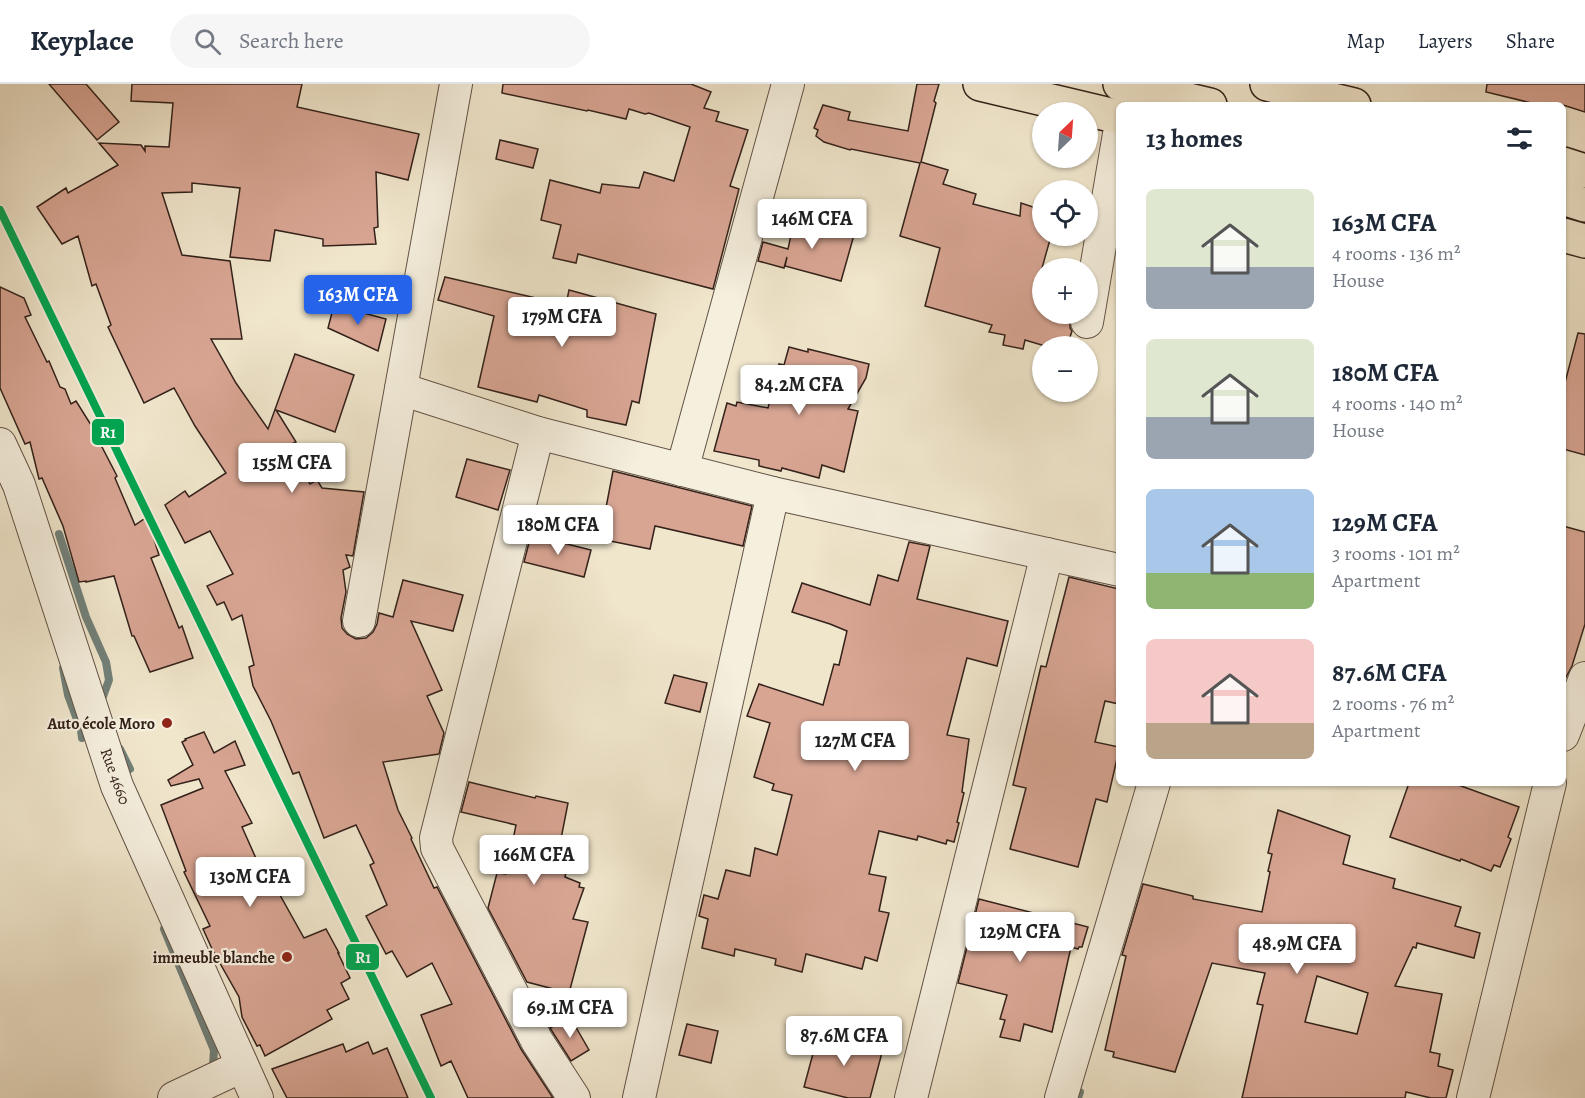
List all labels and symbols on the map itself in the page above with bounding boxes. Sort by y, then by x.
north arrow [1032,102,1098,168]
pin: 146M CFA [750,199,874,250]
pin: 163M CFA [296,275,420,326]
pin: 179M CFA [500,297,624,348]
pin: 84.2M CFA [730,365,868,416]
line badge: R1 [91,418,125,446]
text: R1 [100,422,116,444]
pin: 155M CFA [230,443,354,494]
pin: 180M CFA [496,505,620,556]
place label: Auto école Moro [46,713,155,735]
marker: Auto école Moro [160,716,174,730]
pin: 127M CFA [793,721,917,772]
street label: Rue 4660 [95,745,135,808]
pin: 166M CFA [472,835,596,886]
pin: 130M CFA [188,857,312,908]
pin: 129M CFA [958,912,1082,963]
pin: 48.9M CFA [1228,924,1366,975]
line badge: R1 [345,943,380,971]
place label: immeuble blanche [153,947,275,969]
text: R1 [355,947,371,969]
marker: immeuble blanche [280,950,294,964]
pin: 69.1M CFA [501,988,639,1039]
pin: 87.6M CFA [775,1016,913,1067]

